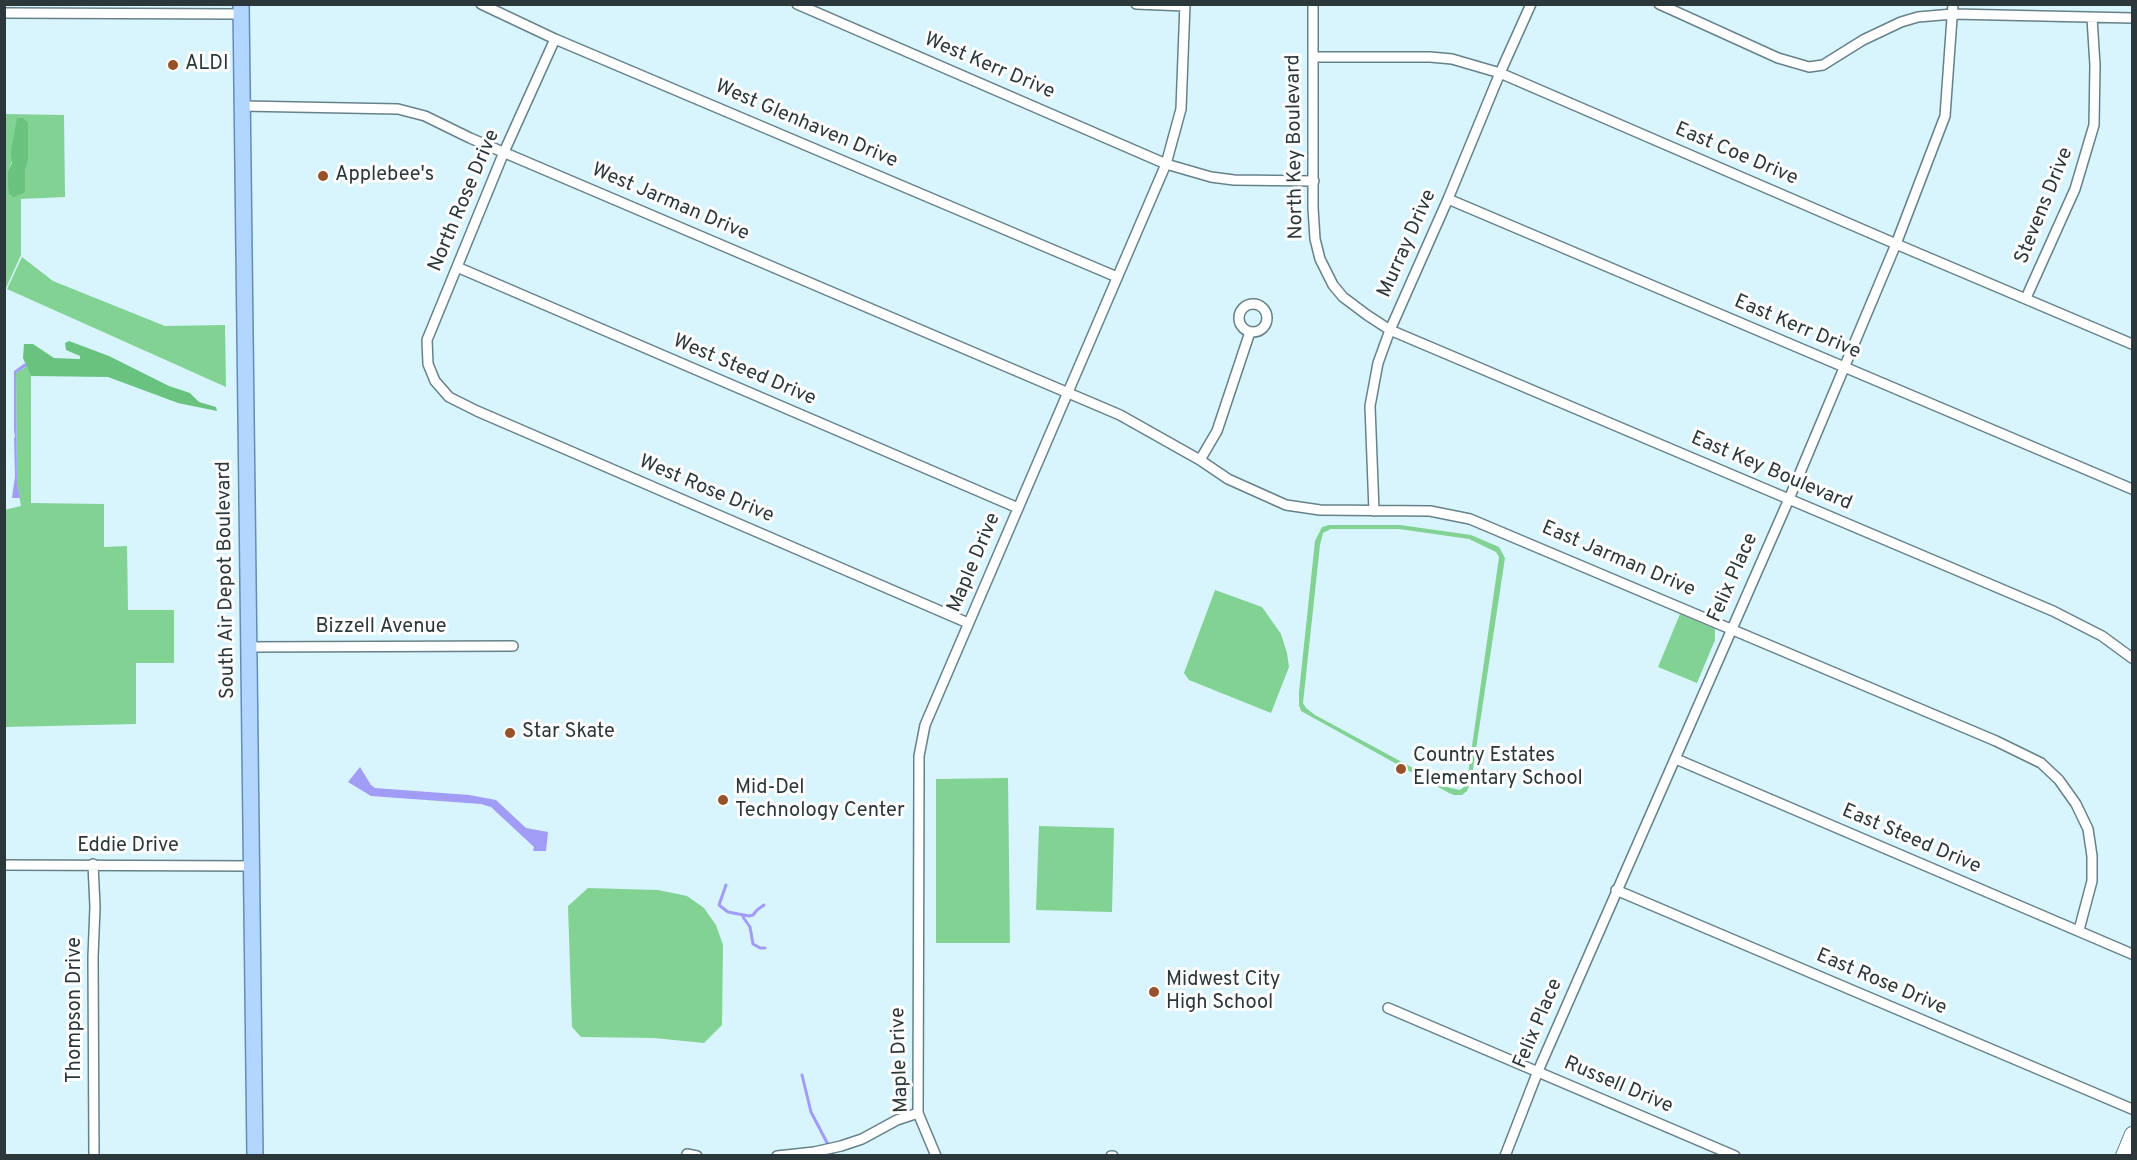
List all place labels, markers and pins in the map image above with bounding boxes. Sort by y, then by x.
place label: ALDI [185,53,229,77]
marker: ALDI [166,58,180,72]
place label: Applebee's [335,164,434,188]
marker: Applebee's [316,169,330,183]
place label: Star Skate [522,721,615,745]
marker: Star Skate [503,726,517,740]
place label: Country Estates Elementary School [1413,745,1583,792]
marker: Country Estates Elementary School [1394,762,1408,776]
place label: Mid-Del Technology Center [735,777,905,824]
marker: Mid-Del Technology Center [716,793,730,807]
place label: Midwest City High School [1166,969,1280,1016]
marker: Midwest City High School [1147,985,1161,999]

